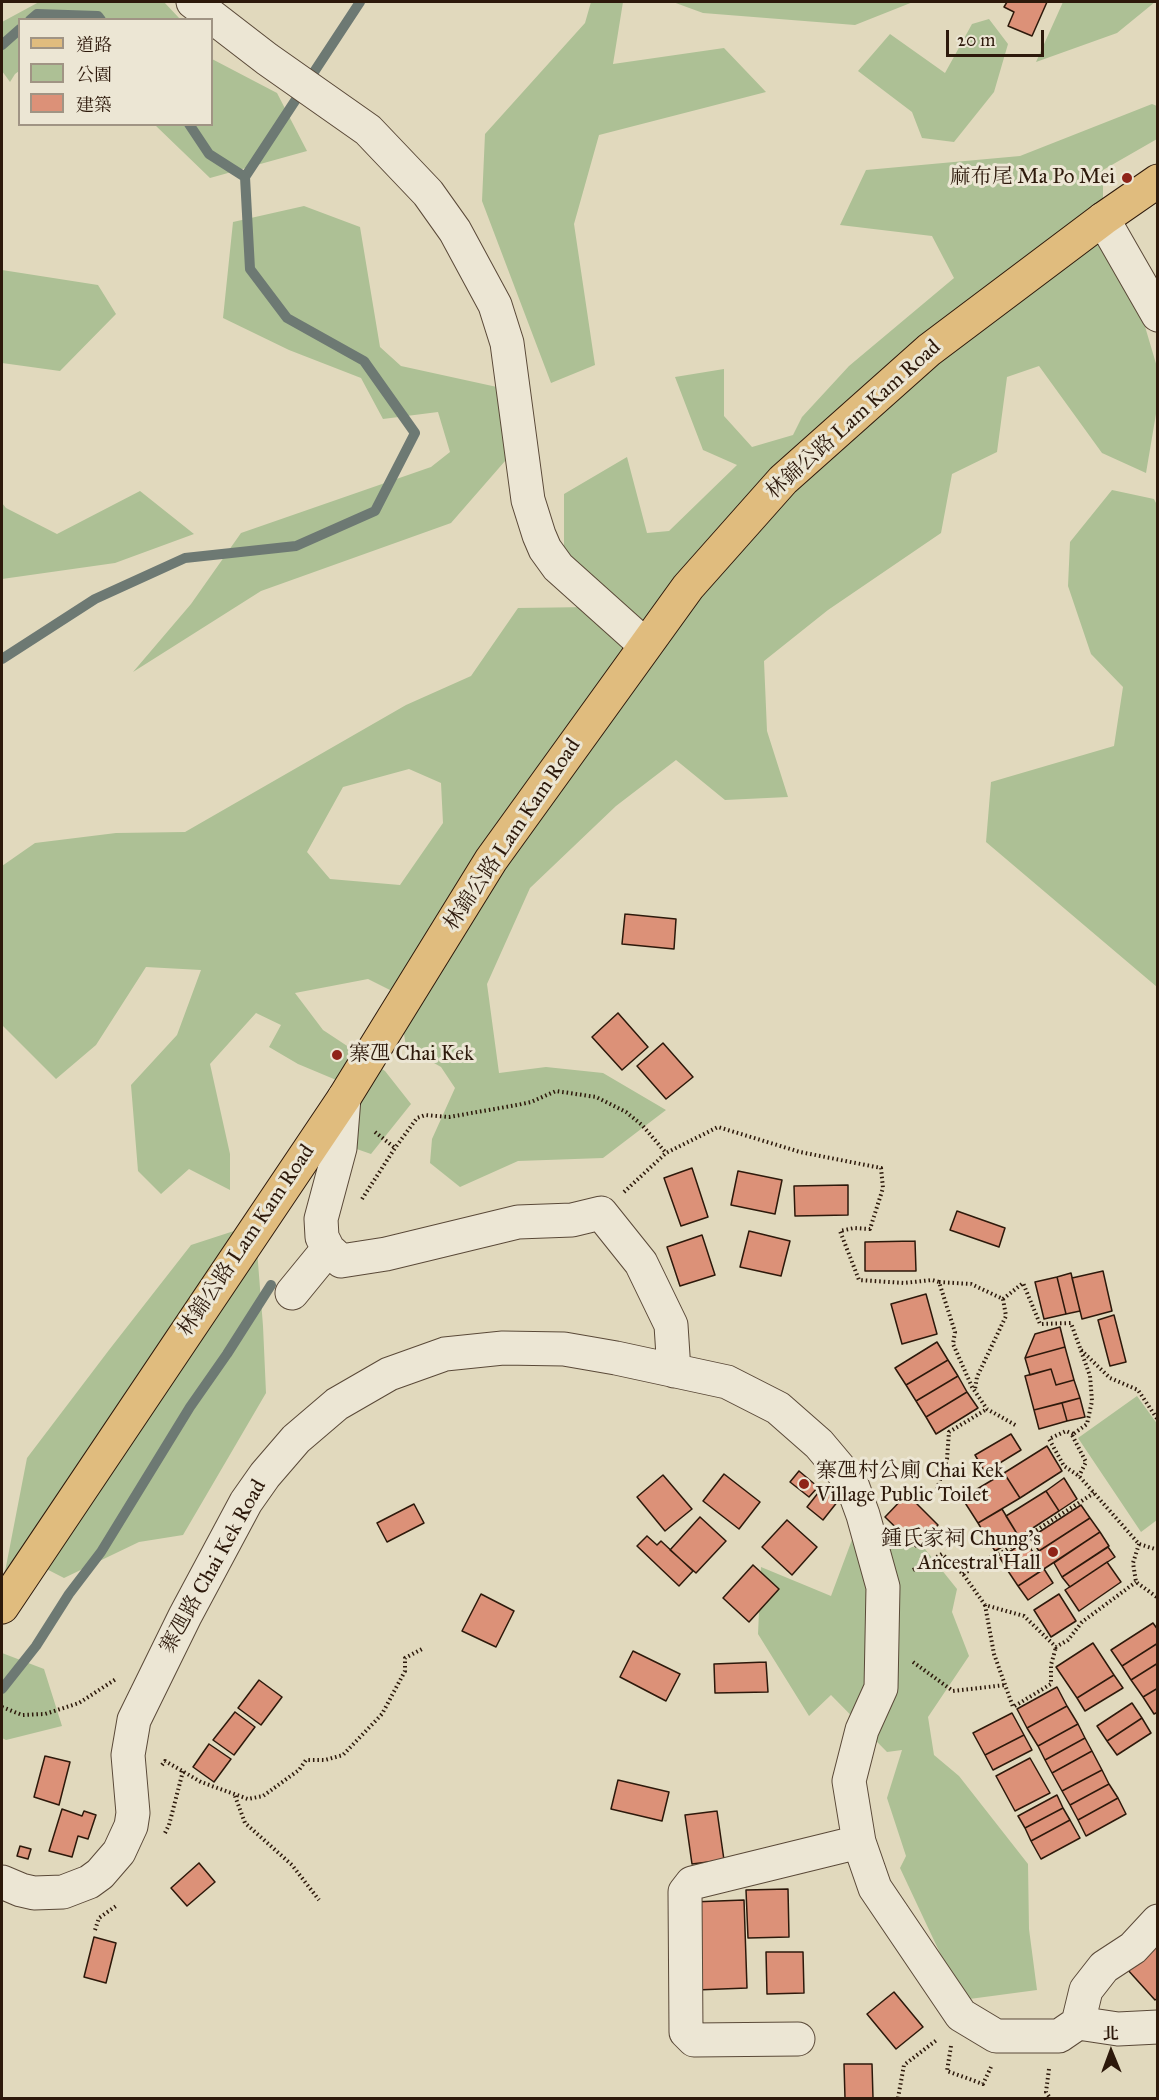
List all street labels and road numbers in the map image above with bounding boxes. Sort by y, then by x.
street label: 林錦公路 Lam Kam Road [762,335,946,505]
street label: 林錦公路 Lam Kam Road [439,734,587,936]
street label: 林錦公路 Lam Kam Road [173,1140,321,1342]
street label: 寨乪路 Chai Kek Road [156,1476,272,1658]

